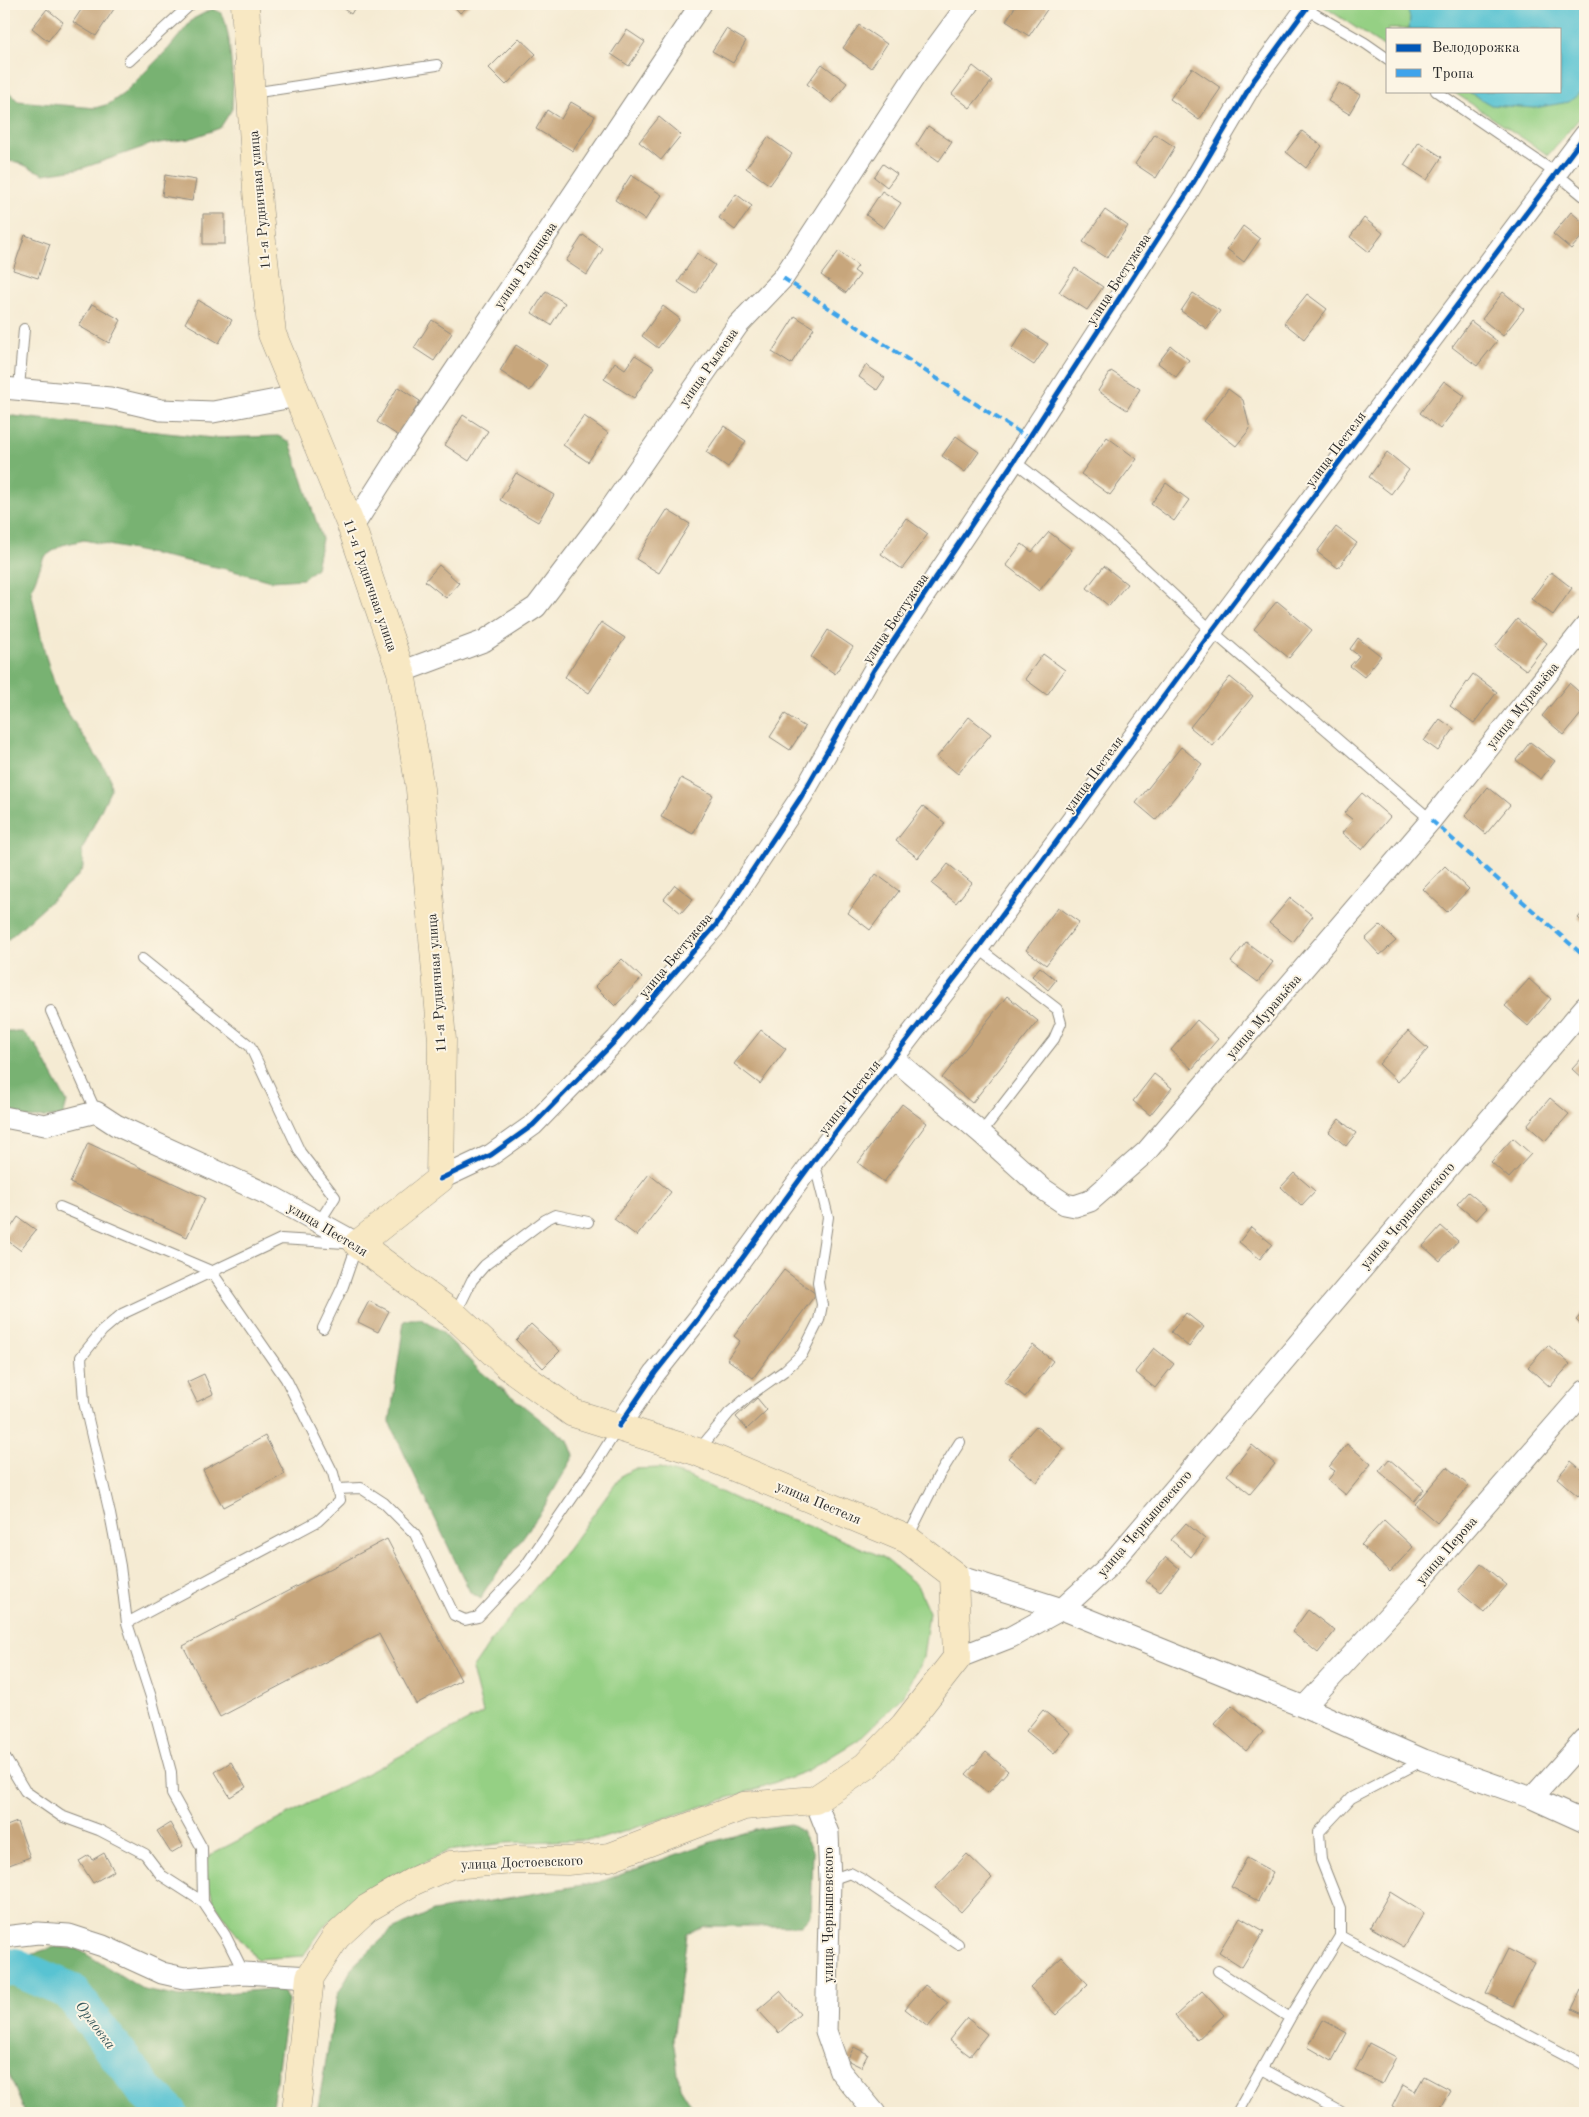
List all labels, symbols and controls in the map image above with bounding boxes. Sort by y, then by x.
legend [1386,28,1562,92]
text: Велодорожка [1432,41,1520,56]
text: Тропа [1432,67,1474,82]
street label: 11-я Рудничная улица [247,130,273,270]
street label: улица Радищева [492,220,560,311]
street label: улица Бестужева [1084,231,1154,328]
street label: улица Рылеева [677,326,741,409]
street label: улица Пестеля [1303,409,1369,490]
street label: 11-я Рудничная улица [341,517,399,654]
street label: улица Бестужева [860,571,931,666]
street label: улица Муравьёва [1484,660,1562,751]
street label: улица Пестеля [1061,734,1126,815]
street label: улица Бестужева [636,911,715,1001]
street label: 11-я Рудничная улица [425,913,449,1053]
street label: улица Муравьёва [1224,972,1304,1061]
street label: улица Пестеля [816,1058,883,1138]
street label: улица Чернышевского [1358,1160,1458,1272]
street label: улица Пестеля [285,1200,370,1259]
street label: улица Чернышевского [1095,1468,1195,1580]
street label: улица Пестеля [774,1479,863,1527]
street label: улица Перова [1414,1514,1480,1587]
street label: улица Чернышевского [822,1847,836,1983]
street label: улица Достоевского [461,1854,583,1872]
water label: Орловка [72,1999,118,2053]

